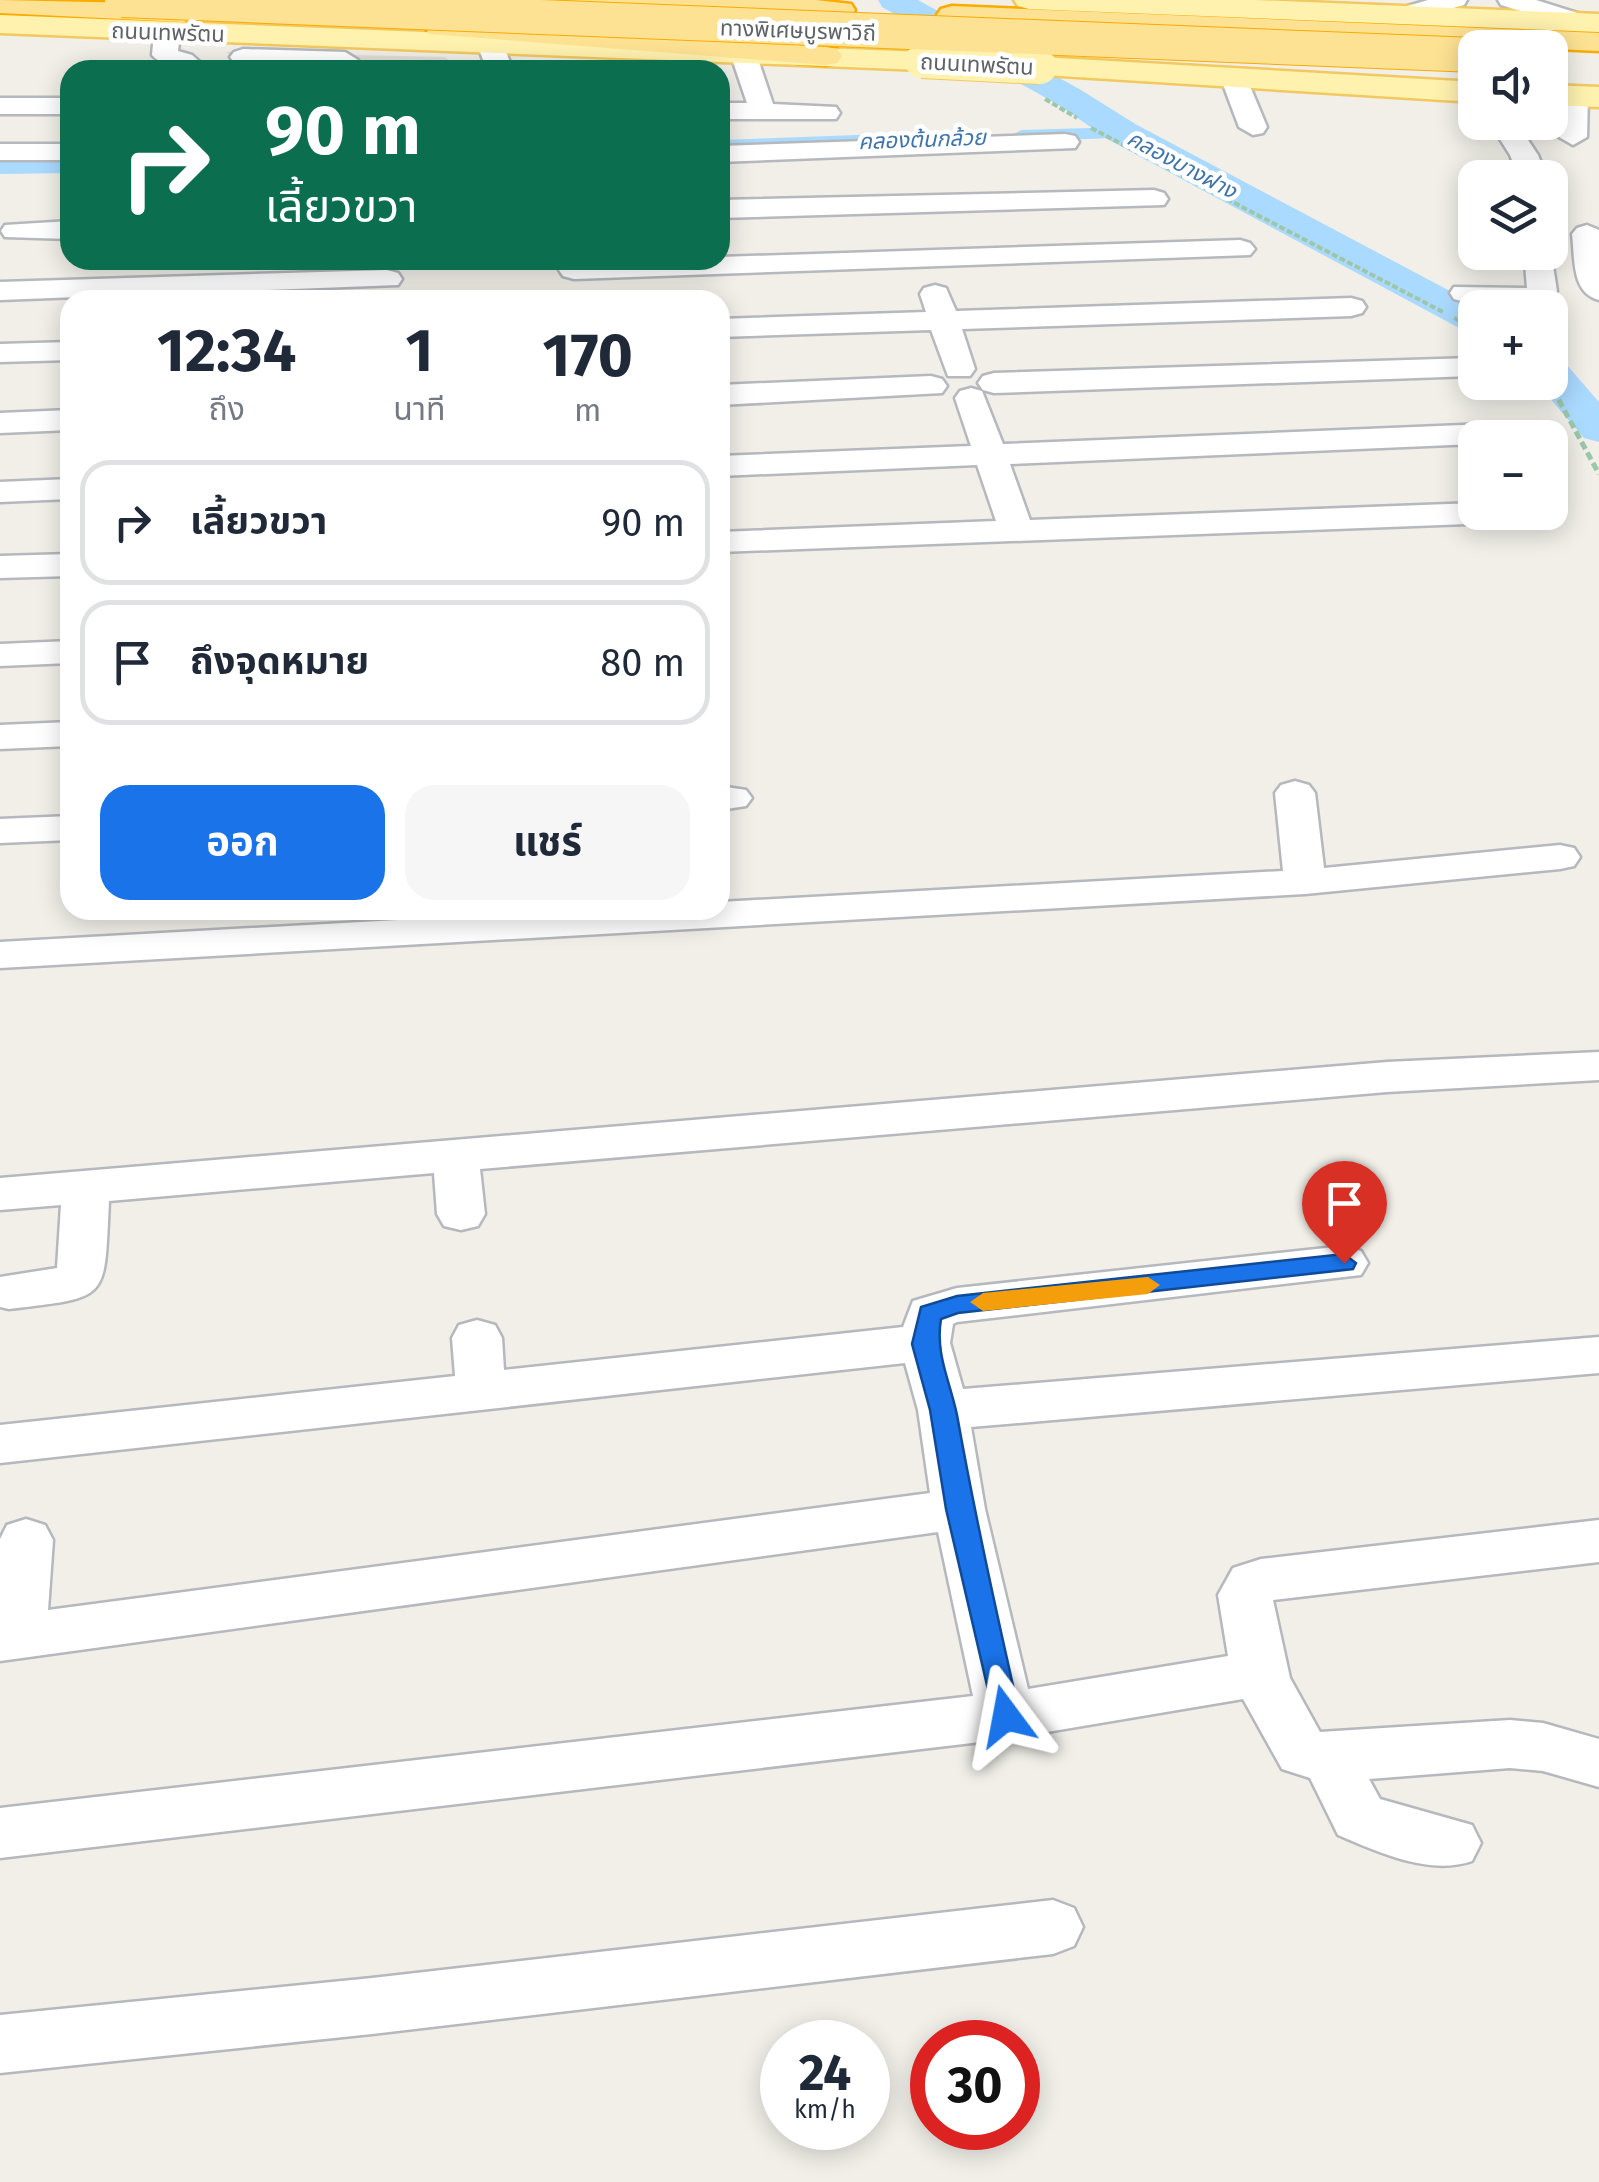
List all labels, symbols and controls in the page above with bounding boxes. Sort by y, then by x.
street label: ทางพิเศษบูรพาวิถี [720,14,876,47]
street label: ถนนเทพรัตน [111,17,225,48]
map controls [1458,30,1568,530]
button: sound [1458,30,1568,140]
street label: ถนนเทพรัตน [920,48,1034,81]
text: 90 m [265,89,421,173]
icon: right [100,100,230,230]
water label: คลองต้นกล้วย [858,124,988,155]
water label: คลองบางฝาง [1123,124,1242,205]
button: layers [1458,160,1568,270]
text: เลี้ยวขวา [265,180,417,234]
button: + [1458,290,1568,400]
text: 12:34 [157,315,296,387]
text: 1 [405,315,433,387]
text: 170 [543,320,633,392]
text: ถึง [208,390,245,428]
text: นาที [393,390,445,428]
text: m [574,391,601,429]
button: − [1458,420,1568,530]
icon: right [105,495,160,550]
text: เลี้ยวขวา [190,498,327,544]
text: 90 m [601,500,685,546]
icon: arrive [105,635,160,690]
text: ถึงจุดหมาย [190,638,369,684]
text: 80 m [600,640,685,686]
button: ออก [100,785,385,900]
button: แชร์ [405,785,690,900]
pin [1302,1161,1387,1264]
icon: arrive [1317,1176,1372,1231]
position arrow [954,1664,1058,1768]
speed limit sign: 30 [910,2020,1040,2150]
text: 24 [799,2043,851,2103]
text: km/h [794,2095,856,2125]

